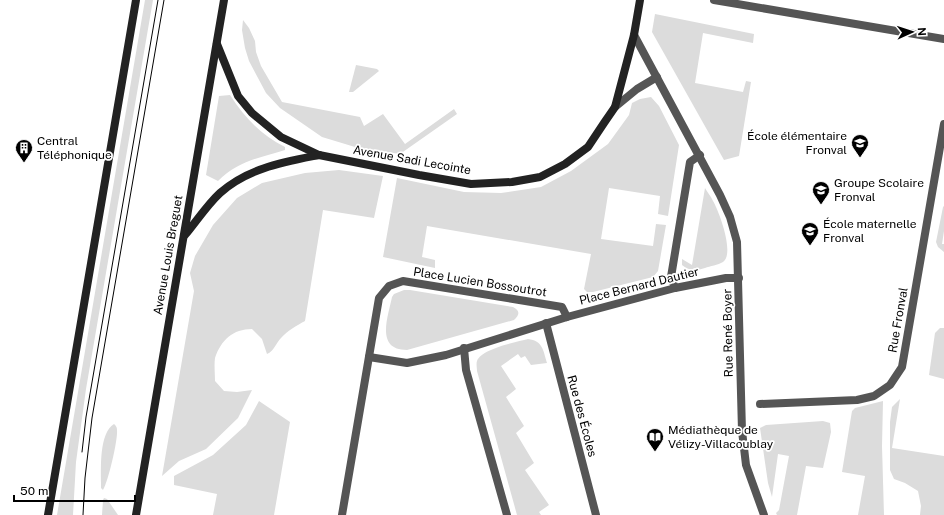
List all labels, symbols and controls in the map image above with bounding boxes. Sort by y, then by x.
north arrow [892,12,932,52]
text: N [916,27,928,36]
place label: École élémentaire Fronval [747,129,847,157]
school or university icon: École élémentaire Fronval [850,133,870,158]
place label: Central Téléphonique [37,134,112,162]
building icon: Central Téléphonique [14,138,34,163]
street label: Avenue Sadi Lecointe [352,143,472,177]
place label: Groupe Scolaire Fronval [834,176,924,204]
school or university icon: Groupe Scolaire Fronval [811,180,831,205]
street label: Avenue Louis Breguet [151,194,185,316]
place label: École maternelle Fronval [823,217,917,245]
school or university icon: École maternelle Fronval [800,221,820,246]
street label: Place Bernard Dautier [578,264,701,308]
street label: Place Lucien Bossoutrot [412,265,548,300]
street label: Rue Fronval [885,286,911,354]
street label: Rue René Boyer [720,288,736,377]
street label: Rue des Écoles [564,374,600,458]
place label: Médiathèque de Vélizy-Villacoublay [668,423,774,451]
library icon: Médiathèque de Vélizy-Villacoublay [645,427,665,452]
scale bar [14,477,135,503]
text: 50 m [20,484,48,498]

